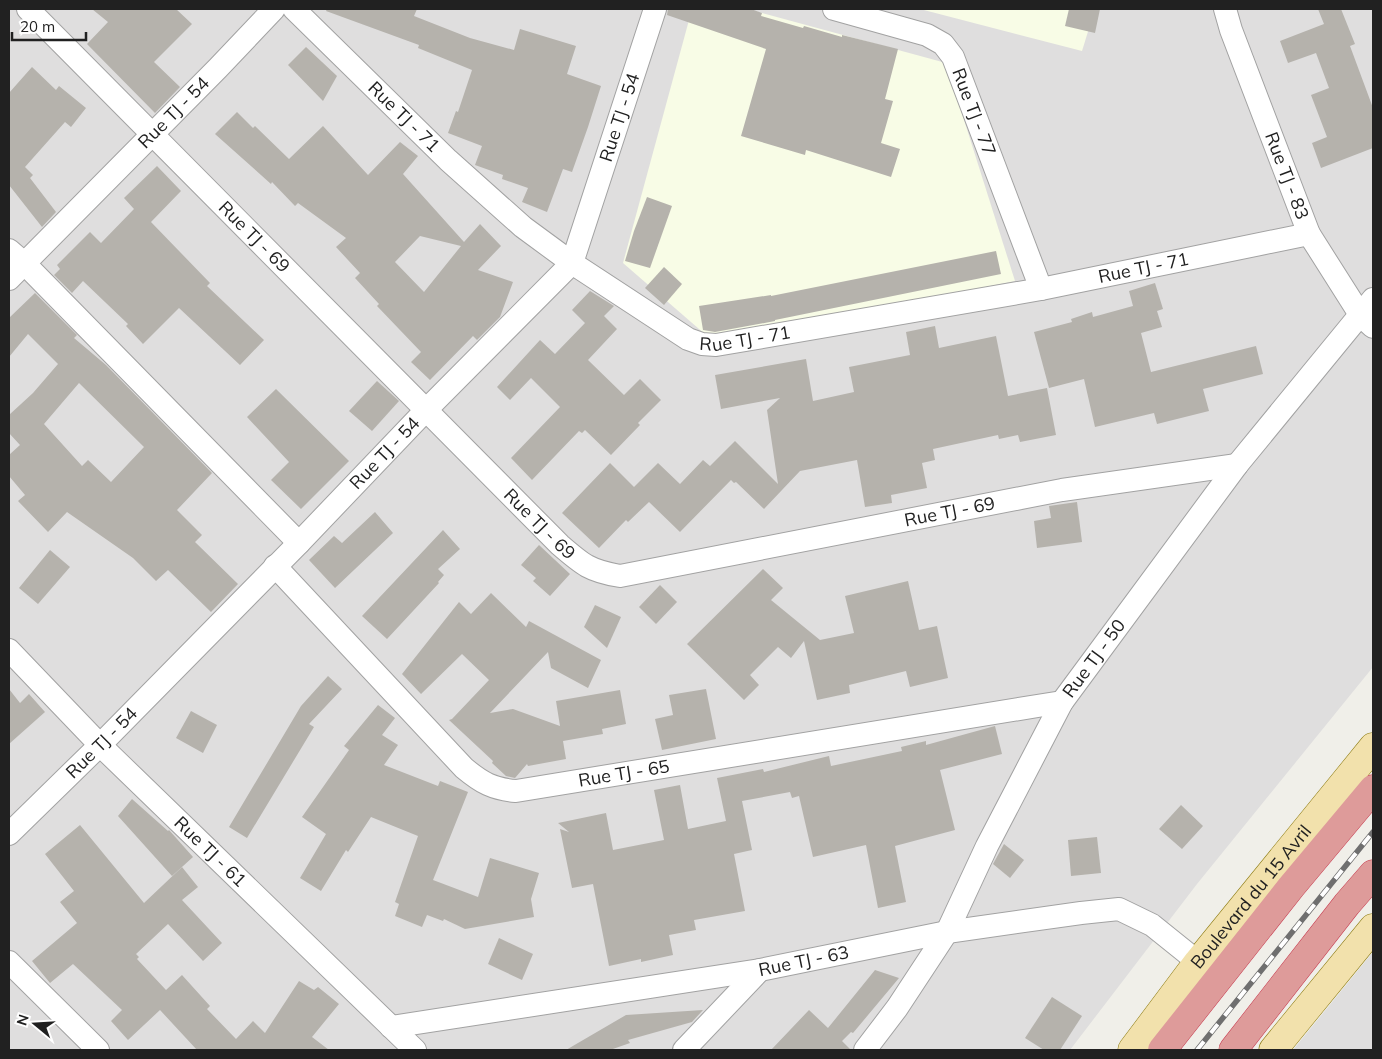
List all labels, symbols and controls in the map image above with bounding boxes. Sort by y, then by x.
scale bar [12,10,86,42]
text: 20 m [20,17,55,36]
street label: Rue TJ - 77 [947,65,1001,159]
street label: Rue TJ - 54 [594,70,644,165]
street label: Rue TJ - 54 [133,72,214,153]
street label: Rue TJ - 71 [363,76,445,157]
street label: Rue TJ - 83 [1260,129,1314,223]
street label: Rue TJ - 69 [214,196,295,277]
street label: Rue TJ - 71 [1096,247,1191,288]
street label: Rue TJ - 71 [699,320,792,357]
street label: Rue TJ - 54 [344,412,425,494]
street label: Rue TJ - 69 [499,483,581,564]
street label: Rue TJ - 69 [902,491,997,531]
street label: Rue TJ - 50 [1057,614,1130,702]
street label: Rue TJ - 54 [61,702,142,783]
street label: Rue TJ - 65 [577,754,671,792]
street label: Rue TJ - 61 [170,811,252,892]
street label: Boulevard du 15 Avril [1185,820,1316,973]
street label: Rue TJ - 63 [756,940,851,981]
north arrow [10,999,60,1049]
text: N [12,1012,33,1028]

